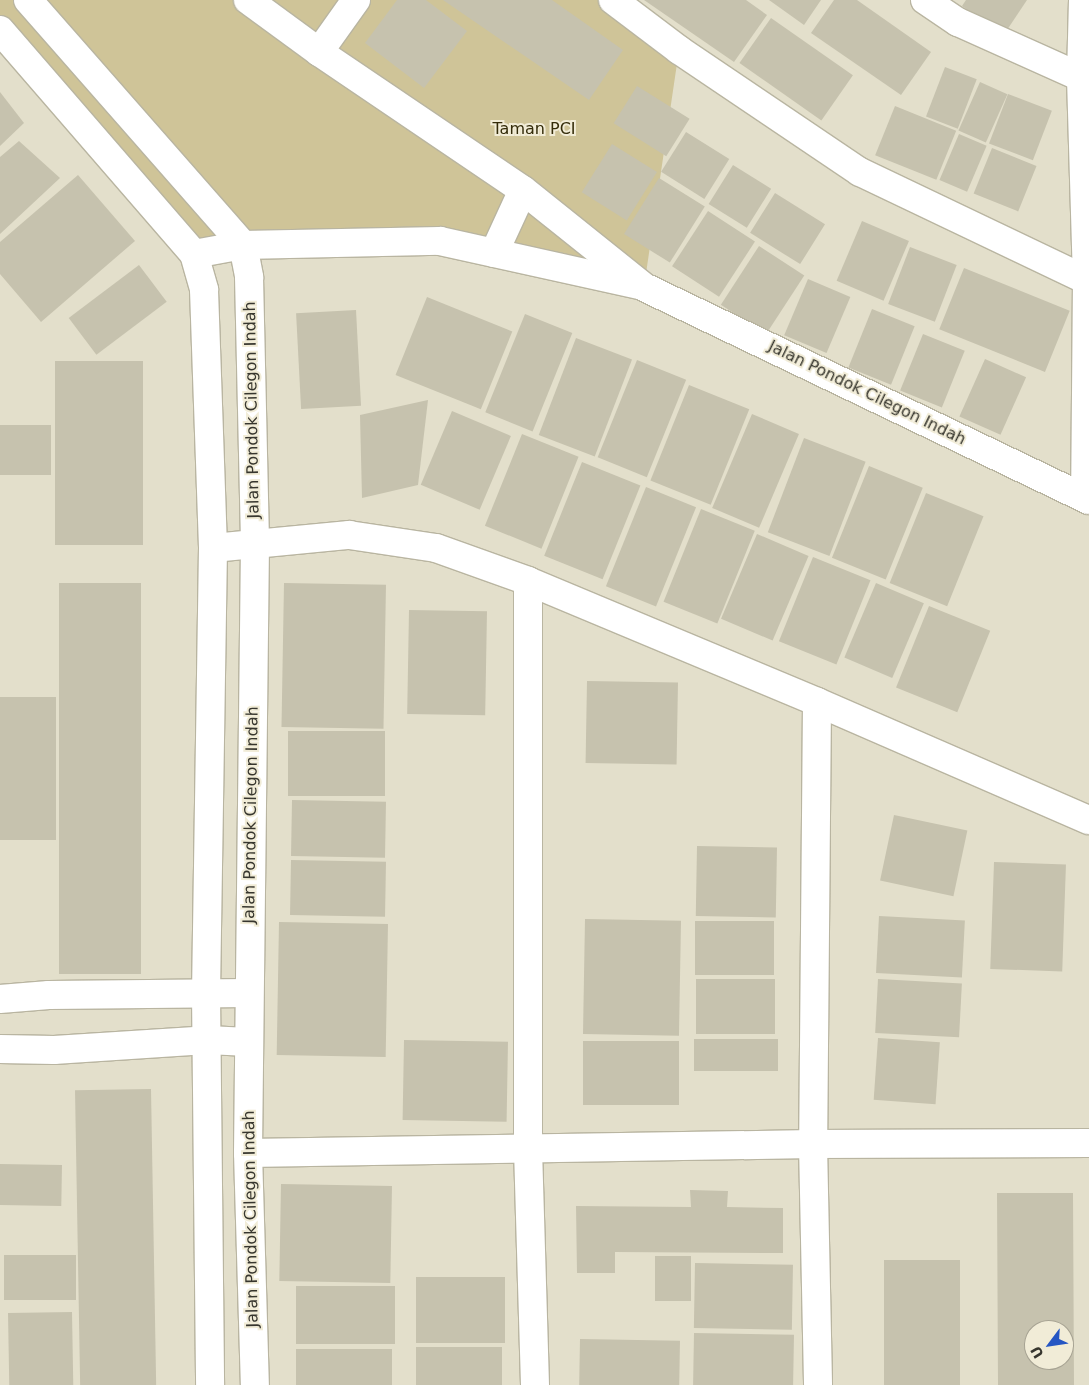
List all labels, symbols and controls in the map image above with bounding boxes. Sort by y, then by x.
park label: Taman PCI [492,119,576,139]
street label: Jalan Pondok Cilegon Indah [241,301,263,519]
street label: Jalan Pondok Cilegon Indah [765,337,969,449]
street label: Jalan Pondok Cilegon Indah [240,706,262,924]
street label: Jalan Pondok Cilegon Indah [240,1110,262,1328]
north arrow [1024,1320,1074,1370]
text: U [1027,1343,1047,1361]

